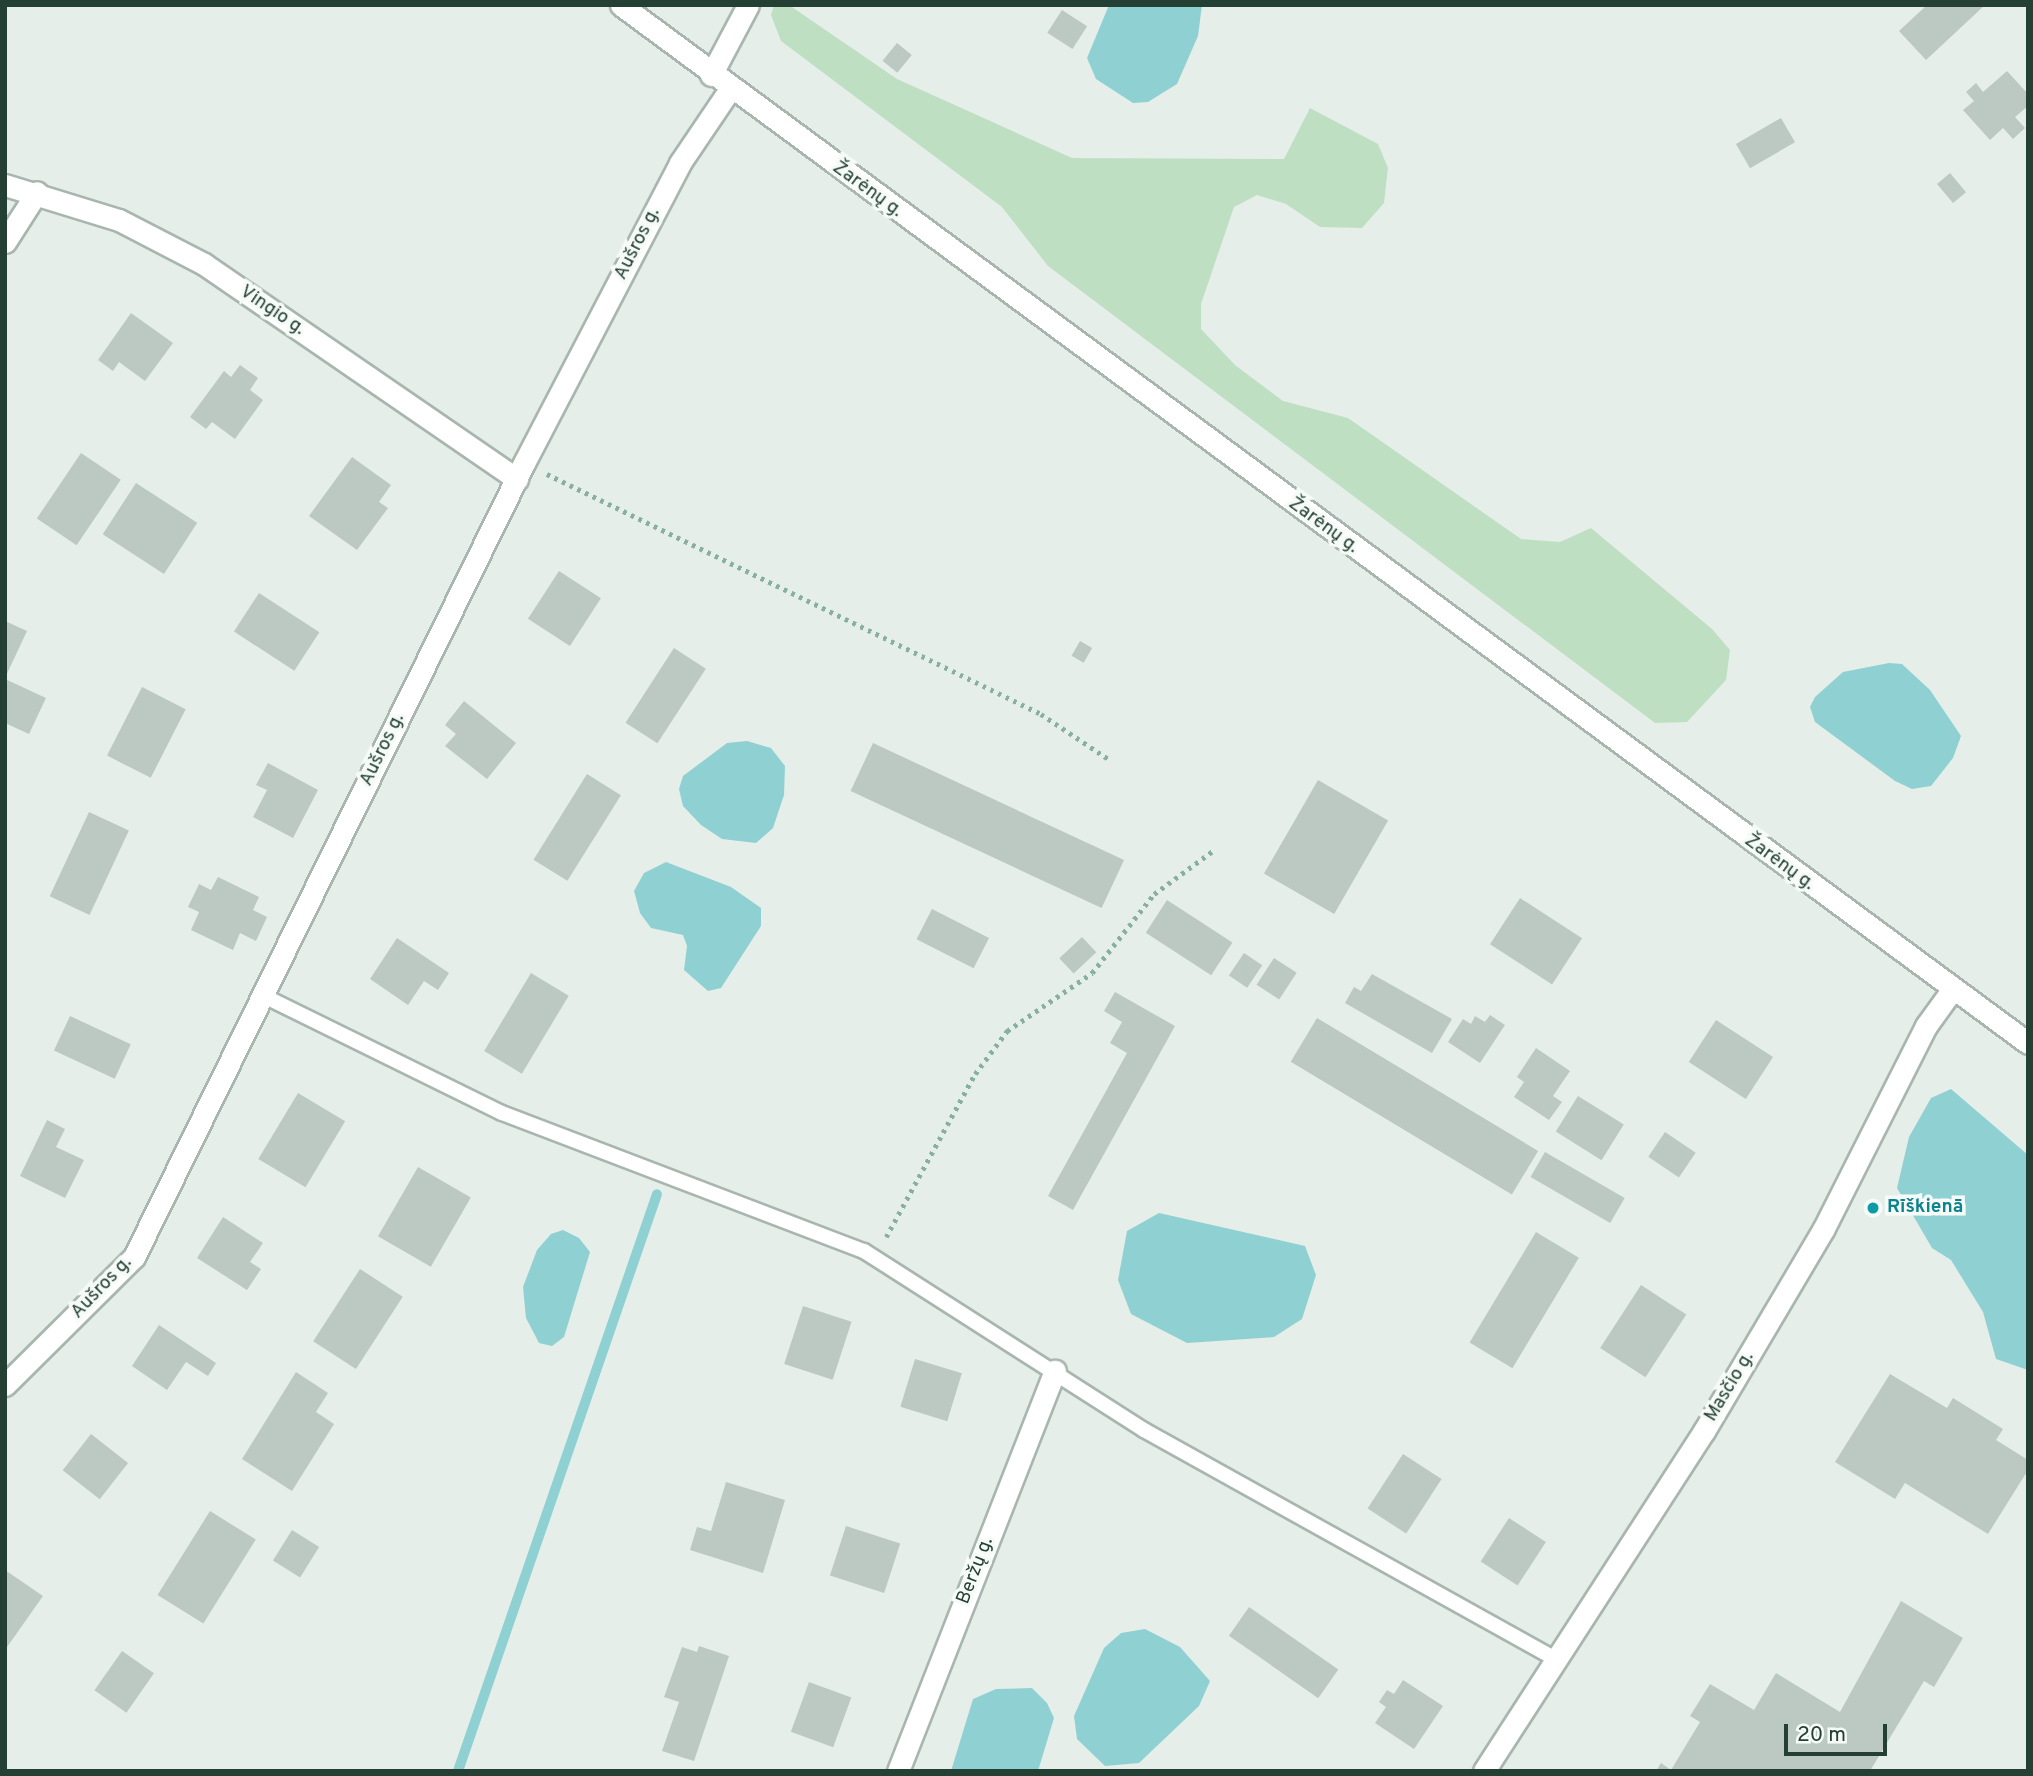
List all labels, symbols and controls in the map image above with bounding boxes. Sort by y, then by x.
street label: Žarėnų g. [827,157,907,223]
street label: Aušros g. [610,204,666,284]
street label: Vingio g. [235,281,309,341]
street label: Žarėnų g. [1283,493,1363,559]
street label: Aušros g. [356,710,410,790]
street label: Žarėnų g. [1739,830,1819,896]
place label: Rīškienā [1887,1197,1963,1219]
marker: Rīškienā [1865,1200,1881,1216]
street label: Aušros g. [67,1252,137,1324]
street label: Masčio g. [1700,1348,1760,1426]
street label: Beržų g. [953,1534,999,1608]
scale bar [1788,1710,1891,1754]
text: 20 m [1797,1722,1846,1749]

